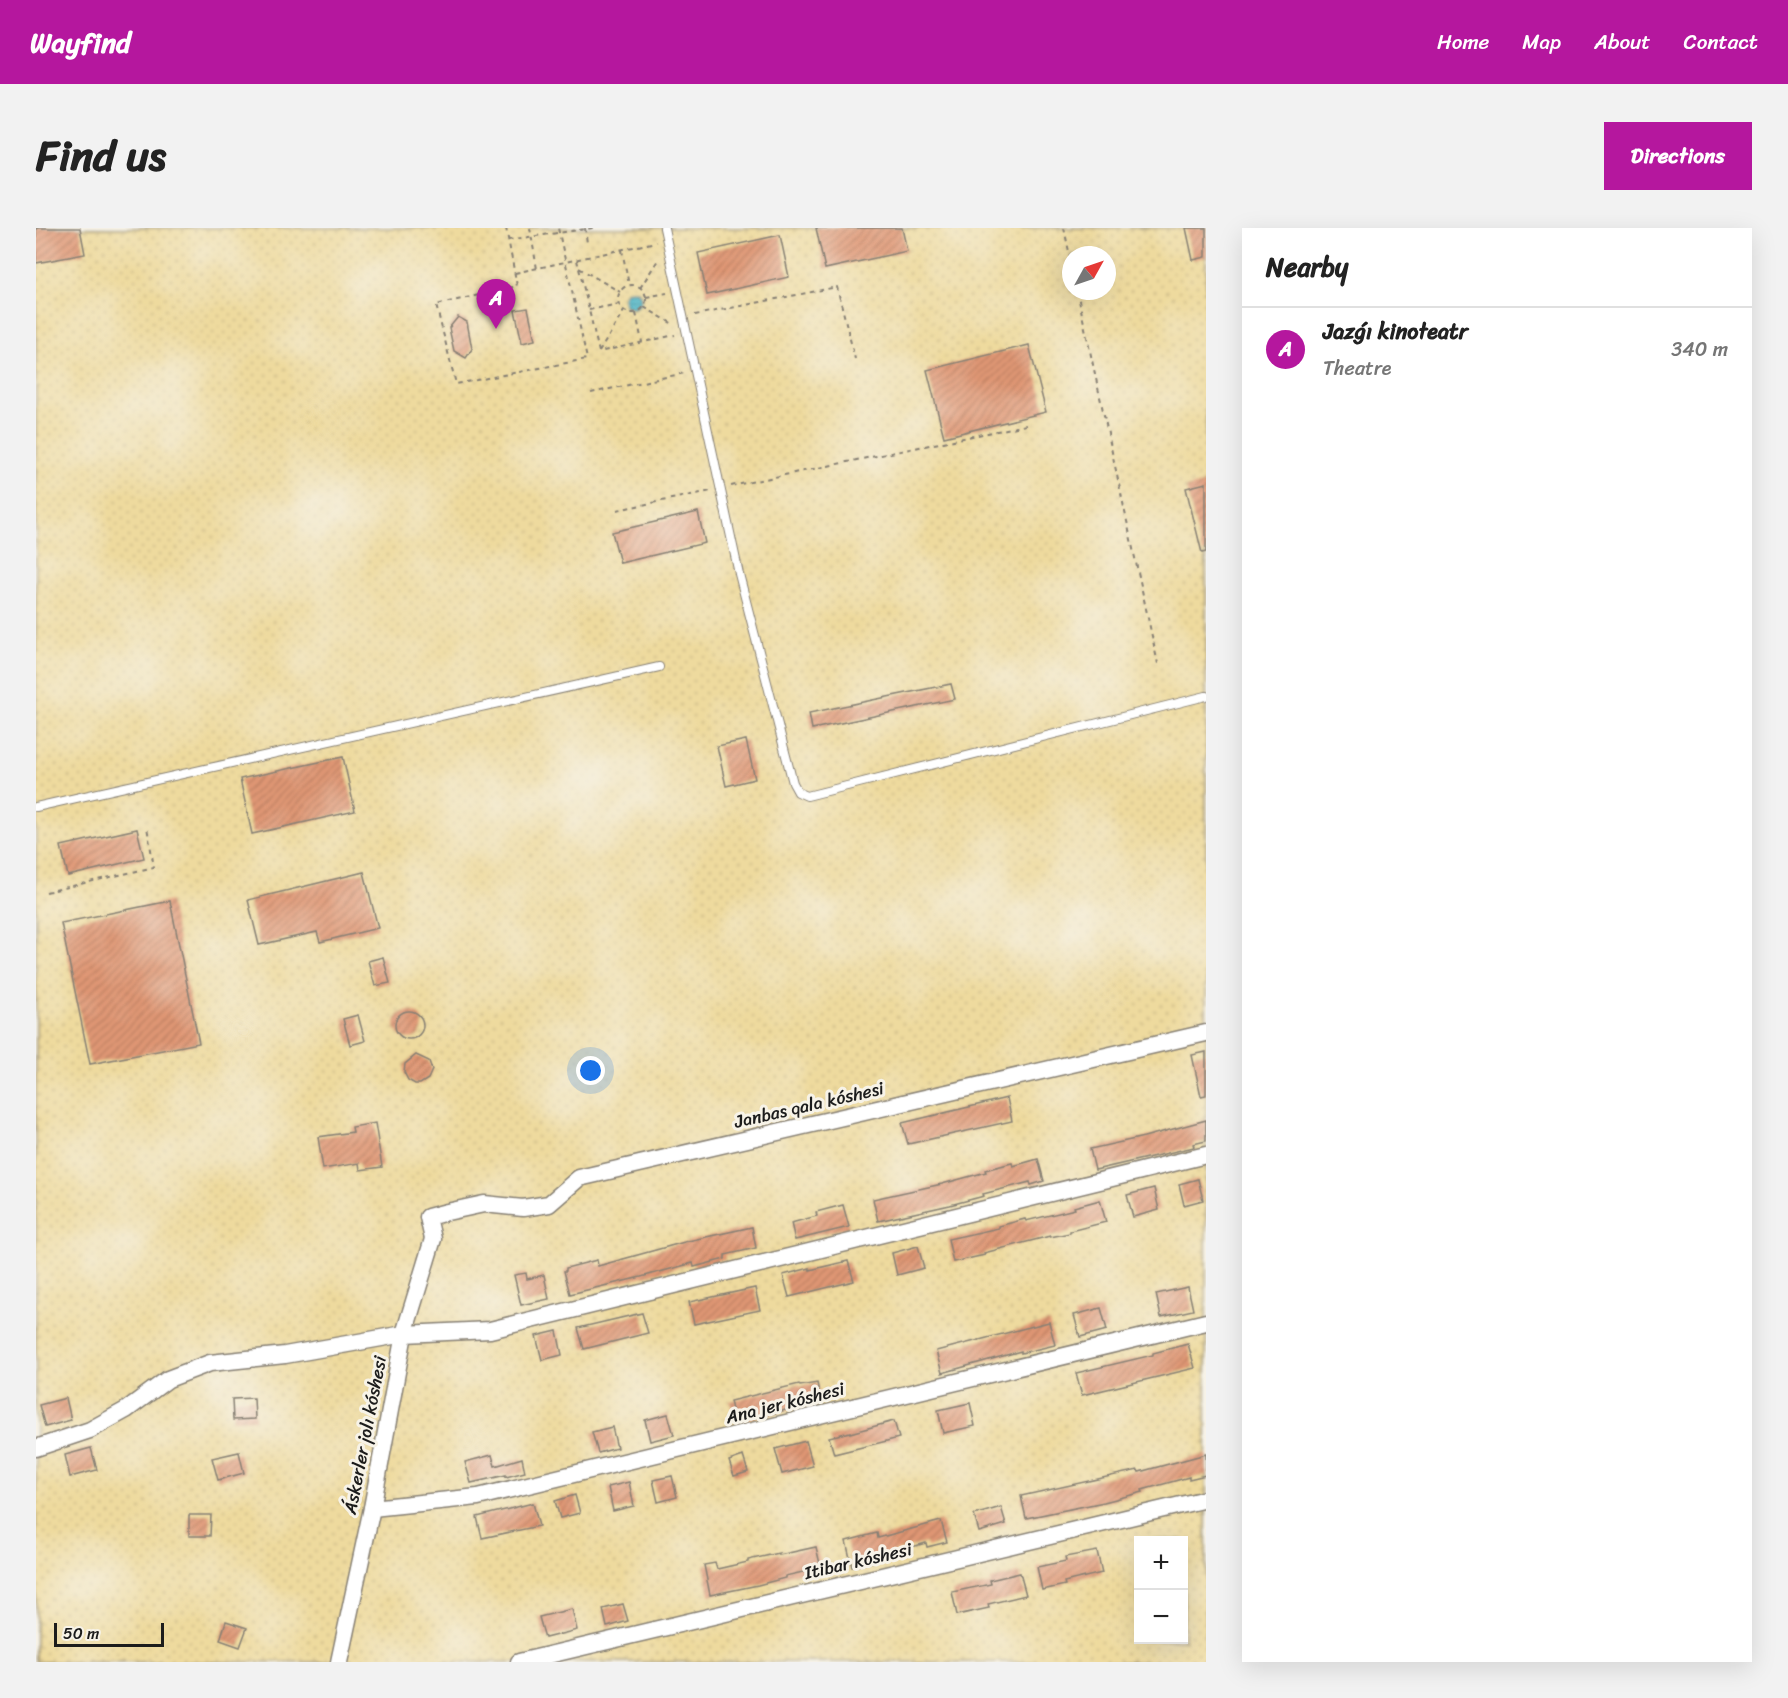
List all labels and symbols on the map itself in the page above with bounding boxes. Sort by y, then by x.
north arrow [1062,246,1116,300]
pin: A [476,279,516,329]
your location [576,1056,605,1085]
street label: Janbas qala kóshesi [730,1072,888,1138]
street label: Áskerler jolı kóshesi [334,1352,396,1518]
street label: Ana jer kóshesi [721,1373,849,1433]
street label: Itibar kóshesi [800,1533,916,1589]
scale bar [54,1620,164,1648]

